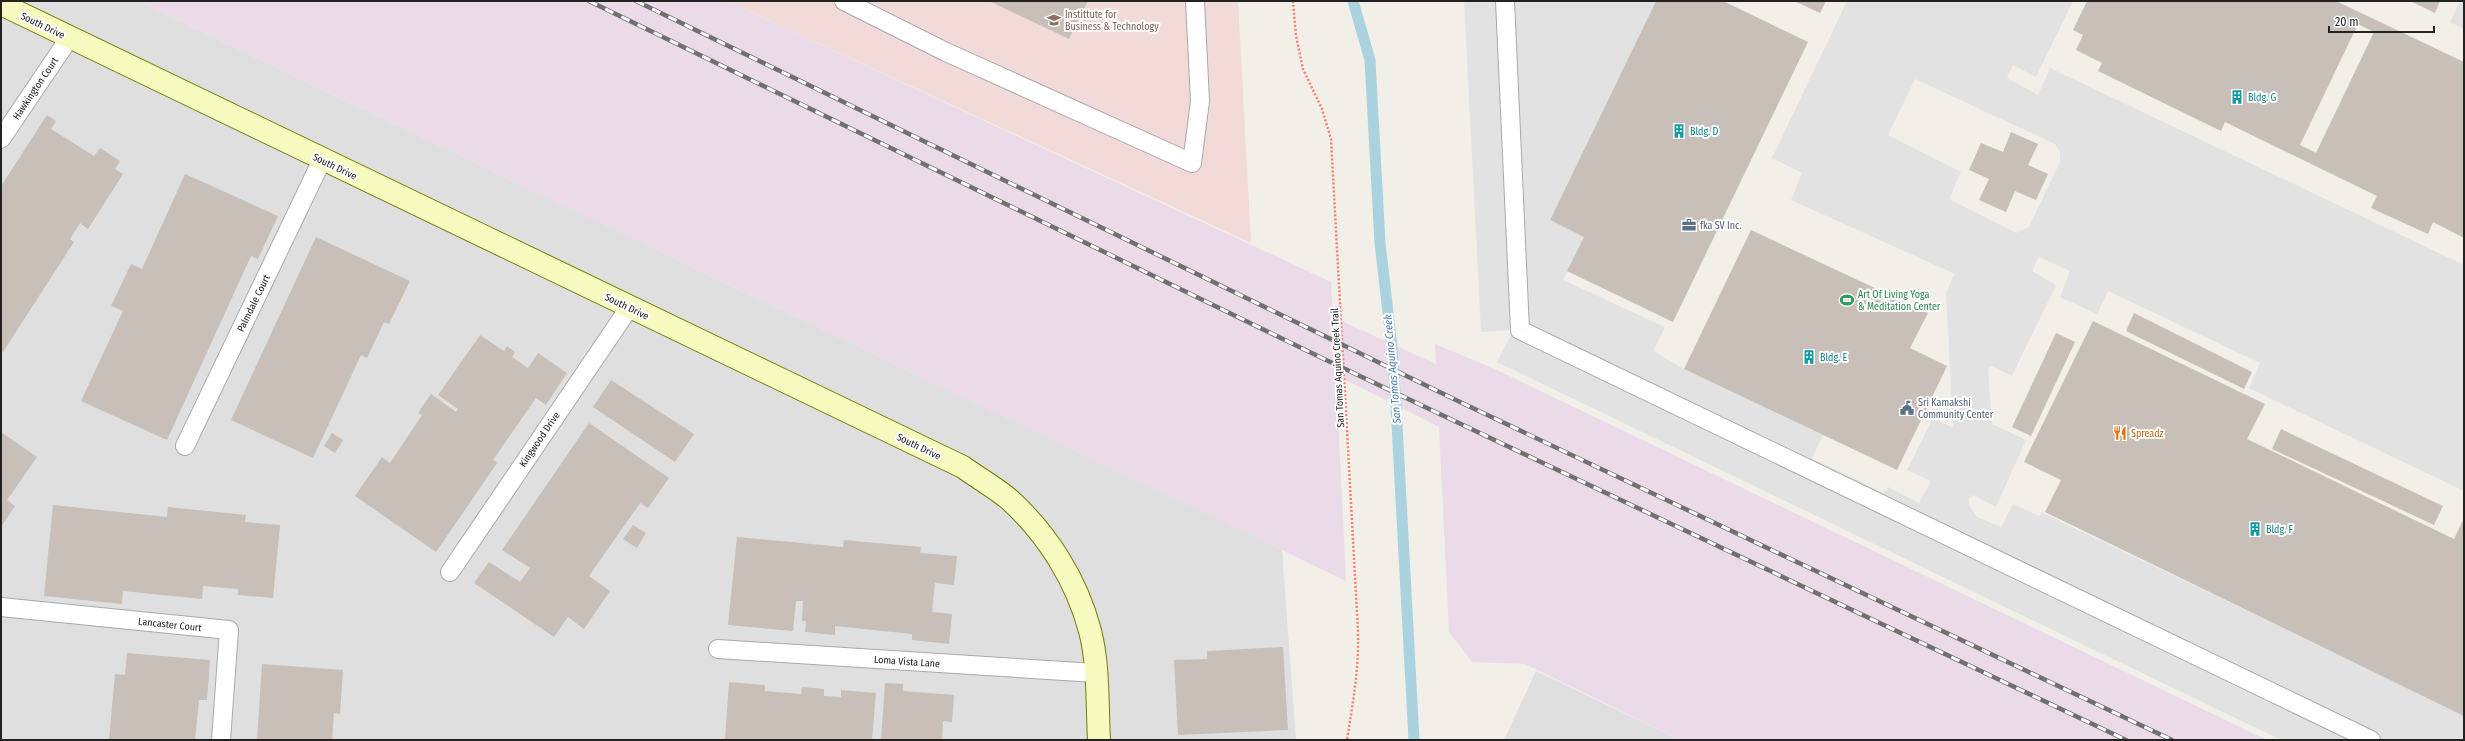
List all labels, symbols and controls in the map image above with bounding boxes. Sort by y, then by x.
scale bar [2329,8,2434,34]
place label: Instittute for Business & Technology [1065,9,1159,33]
street label: South Drive [19,10,67,42]
school or university icon: Instittute for Business & Technology [1046,12,1062,28]
text: 20 m [2335,15,2359,29]
street label: Hawkington Court [11,54,62,122]
building icon: Bldg. G [2229,89,2245,105]
place label: Bldg. G [2248,92,2277,104]
building icon: Bldg. D [1671,123,1687,139]
place label: Bldg. D [1690,126,1719,138]
street label: South Drive [311,151,359,183]
office icon: fka SV Inc. [1681,217,1697,233]
place label: fka SV Inc. [1700,220,1741,232]
street label: Palmdale Court [235,272,273,334]
place label: Art Of Living Yoga & Meditation Center [1858,289,1941,313]
street label: South Drive [603,291,651,323]
sports icon: Art Of Living Yoga & Meditation Center [1839,292,1855,308]
street label: San Tomas Aquino Creek Trail [1329,307,1347,428]
water label: San Tomas Aquino Creek [1381,313,1404,425]
building icon: Bldg. E [1801,349,1817,365]
place label: Bldg. E [1820,352,1848,364]
place label: Sri Kamakshi Community Center [1918,397,1994,421]
public building icon: Sri Kamakshi Community Center [1899,400,1915,416]
street label: Kingwood Drive [517,410,563,469]
restaurant icon: Spreadz [2112,425,2128,441]
place label: Spreadz [2131,428,2164,440]
street label: South Drive [895,431,943,463]
building icon: Bldg. F [2247,521,2263,537]
place label: Bldg. F [2266,524,2294,536]
street label: Lancaster Court [138,616,203,634]
street label: Loma Vista Lane [873,654,940,670]

